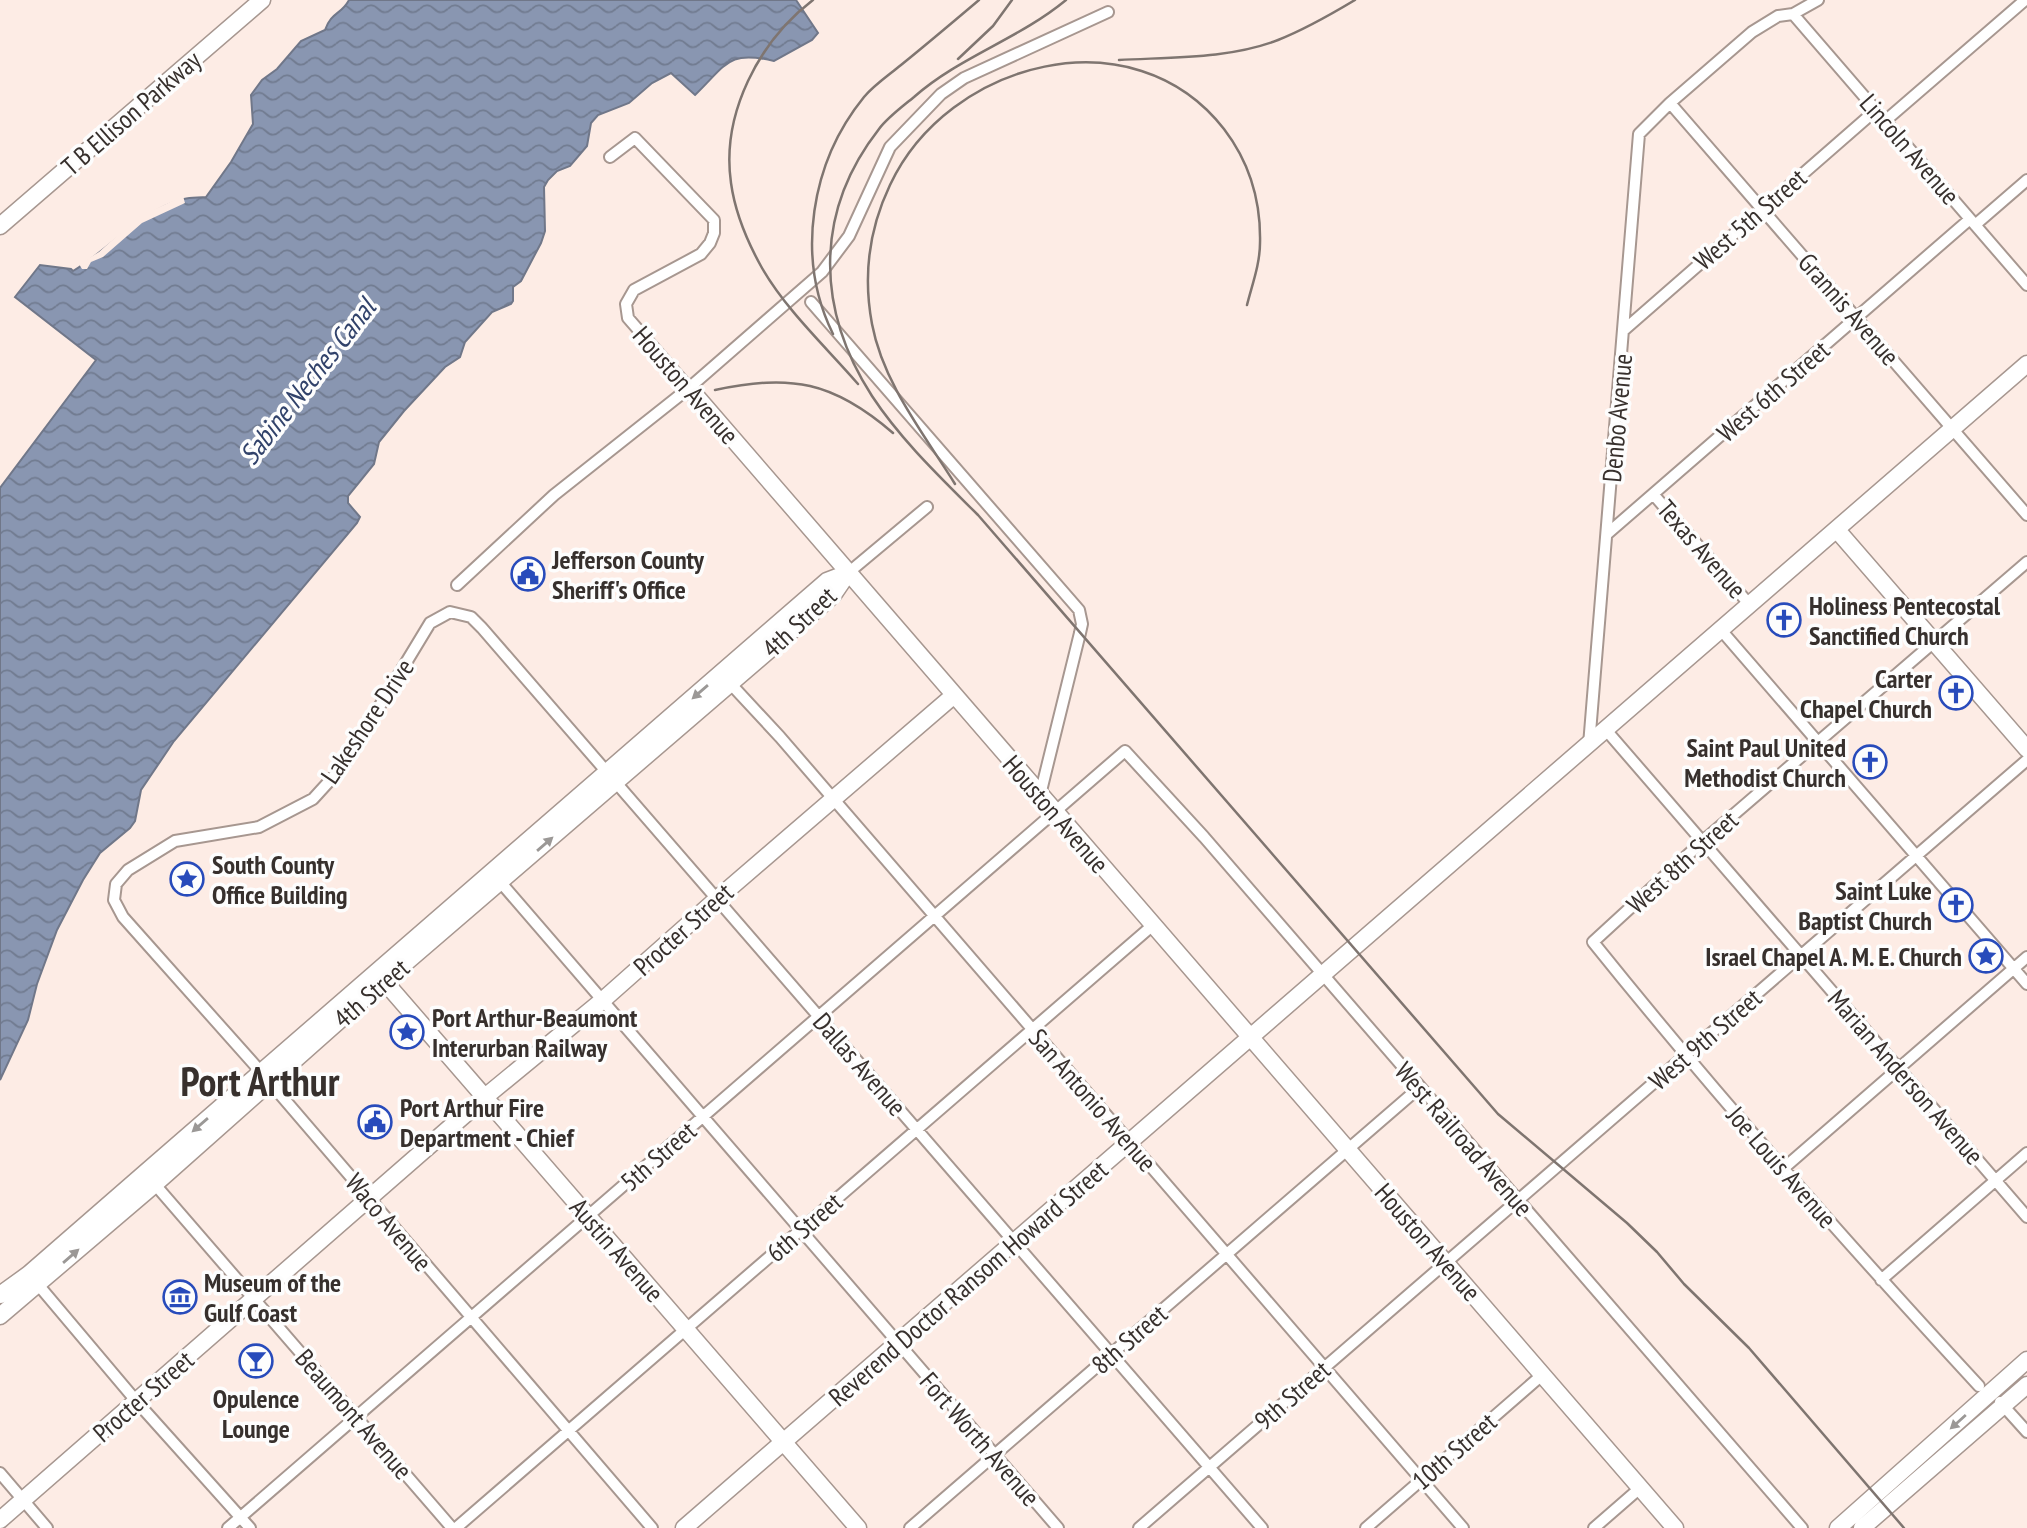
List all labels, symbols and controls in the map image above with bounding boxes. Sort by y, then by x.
street label: T B Ellison Parkway [54,43,208,183]
street label: Lincoln Avenue [1853,87,1967,211]
street label: West 5th Street [1687,161,1813,277]
street label: Grannis Avenue [1791,246,1907,372]
water label: Sabine Neches Canal [231,289,385,471]
street label: Houston Avenue [626,319,746,451]
street label: West 6th Street [1710,333,1836,449]
street label: Denbo Avenue [1595,352,1639,484]
street label: Texas Avenue [1650,493,1754,605]
place label: Jefferson County Sheriff's Office [551,543,705,606]
public building icon: Jefferson County Sheriff's Office [509,555,547,593]
street label: 4th Street [755,579,843,665]
place label: Holiness Pentecostal Sanctified Church [1809,589,2001,652]
church icon: Holiness Pentecostal Sanctified Church [1765,601,1803,639]
street label: Lakeshore Drive [313,652,421,790]
place label: Carter Chapel Church [1800,662,1932,725]
church icon: Carter Chapel Church [1937,674,1975,712]
one-way arrow [691,684,709,700]
place label: Saint Paul United Methodist Church [1684,731,1846,794]
church icon: Saint Paul United Methodist Church [1851,743,1889,781]
street label: Houston Avenue [996,748,1116,880]
street label: West 8th Street [1620,803,1744,921]
one-way arrow [536,836,554,852]
place label: South County Office Building [212,848,348,911]
place icon: South County Office Building [168,860,206,898]
place label: Saint Luke Baptist Church [1798,874,1932,937]
street label: Procter Street [626,876,740,982]
church icon: Saint Luke Baptist Church [1937,886,1975,924]
place icon: Israel Chapel A. M. E. Church [1967,937,2005,975]
place label: Israel Chapel A. M. E. Church [1705,940,1962,973]
street label: 4th Street [326,951,416,1035]
street label: West 9th Street [1642,981,1768,1097]
street label: Marian Anderson Avenue [1821,983,1991,1171]
place label: Port Arthur-Beaumont Interurban Railway [432,1001,638,1064]
street label: Dallas Avenue [806,1006,914,1122]
place icon: Port Arthur-Beaumont Interurban Railway [388,1013,426,1051]
street label: San Antonio Avenue [1022,1022,1164,1178]
district label: Port Arthur [181,1055,340,1107]
street label: West Railroad Avenue [1388,1055,1540,1223]
place label: Port Arthur Fire Department - Chief [400,1091,576,1154]
street label: Joe Louis Avenue [1719,1098,1844,1235]
public building icon: Port Arthur Fire Department - Chief [356,1103,394,1141]
street label: 5th Street [613,1114,703,1198]
one-way arrow [191,1117,209,1133]
street label: Reverend Doctor Ransom Howard Street [822,1153,1114,1413]
street label: Waco Avenue [339,1166,439,1278]
street label: Houston Avenue [1368,1176,1488,1308]
street label: 6th Street [759,1185,849,1269]
street label: Austin Avenue [563,1191,671,1309]
one-way arrow [62,1248,80,1264]
place label: Museum of the Gulf Coast [204,1266,341,1329]
museum icon: Museum of the Gulf Coast [161,1278,199,1316]
street label: 8th Street [1084,1297,1174,1381]
bar icon: Opulence Lounge [237,1342,275,1380]
street label: Beaumont Avenue [288,1342,420,1486]
street label: Procter Street [86,1343,200,1449]
street label: 9th Street [1247,1353,1337,1437]
street label: Fort Worth Avenue [913,1365,1047,1513]
place label: Opulence Lounge [213,1382,299,1445]
street label: 10th Street [1405,1405,1503,1497]
one-way arrow [1949,1414,1967,1430]

